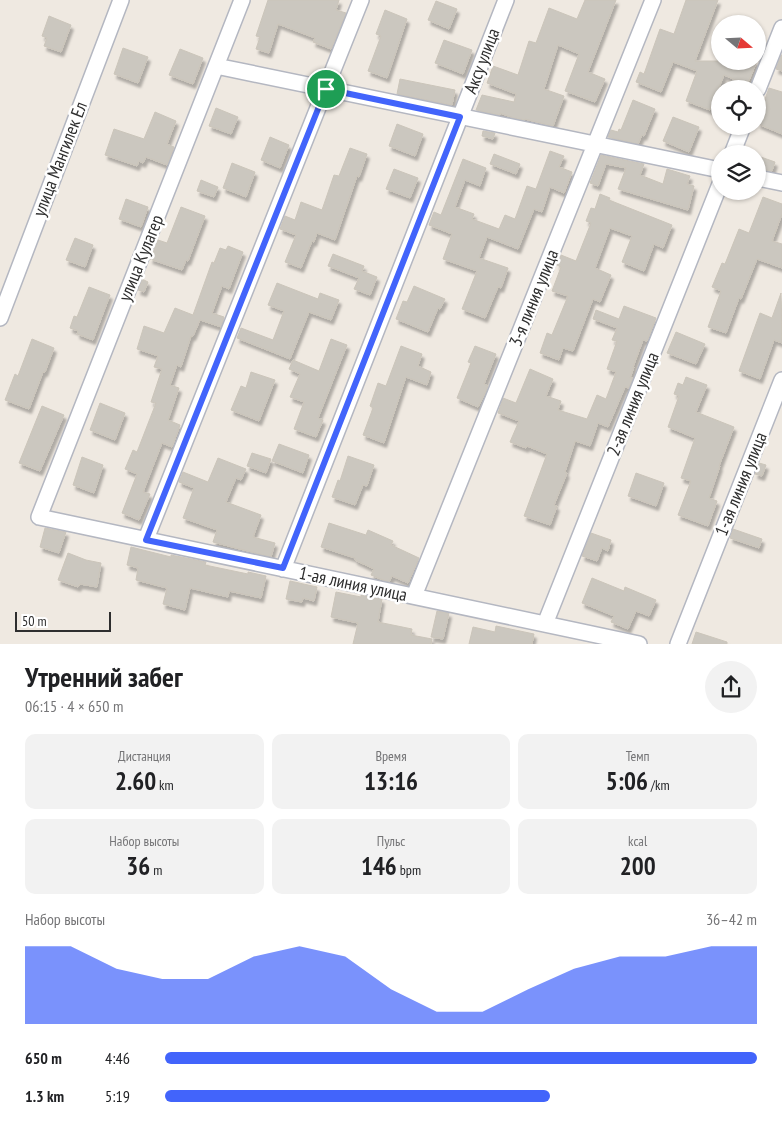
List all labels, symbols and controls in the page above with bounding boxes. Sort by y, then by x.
north arrow [711,15,766,70]
map controls [711,15,766,200]
street label: Аксу улица [459,25,505,97]
pin [305,68,347,110]
icon: arrive [312,75,340,103]
button: locate [711,80,766,135]
street label: улица Мангилек Ел [27,98,92,219]
button: layers [711,145,766,200]
street label: улица Кулагер [113,211,168,304]
street label: 3-я линия улица [504,246,563,350]
street label: 2-ая линия улица [601,349,664,459]
street label: 1-ая линия улица [709,429,772,539]
street label: 1-ая линия улица [297,561,409,606]
scale bar [15,609,111,632]
text: 50 m [22,612,47,630]
text: Утренний забег [25,658,183,695]
button: share [705,661,757,713]
text: 06:15 · 4 × 650 m [25,696,123,716]
text: Дистанция [118,747,171,765]
text: Время [375,747,407,765]
text: Темп [626,747,650,765]
text: 2.60 [115,765,156,797]
text: 13:16 [364,765,418,797]
text: 5:06 [606,765,648,797]
text: km [156,776,174,794]
text: /km [648,776,670,794]
text: Набор высоты [109,832,179,850]
text: Пульс [377,832,405,850]
text: kcal [628,832,647,850]
text: 36 [126,850,150,882]
text: 146 [361,850,397,882]
text: 200 [620,850,656,882]
text: m [150,861,162,879]
text: bpm [397,861,421,879]
text: Набор высоты [25,909,105,929]
text: 36–42 m [706,909,757,929]
text: 650 m [25,1048,62,1068]
text: 4:46 [105,1048,130,1068]
text: 1.3 km [25,1086,64,1106]
text: 5:19 [105,1086,130,1106]

